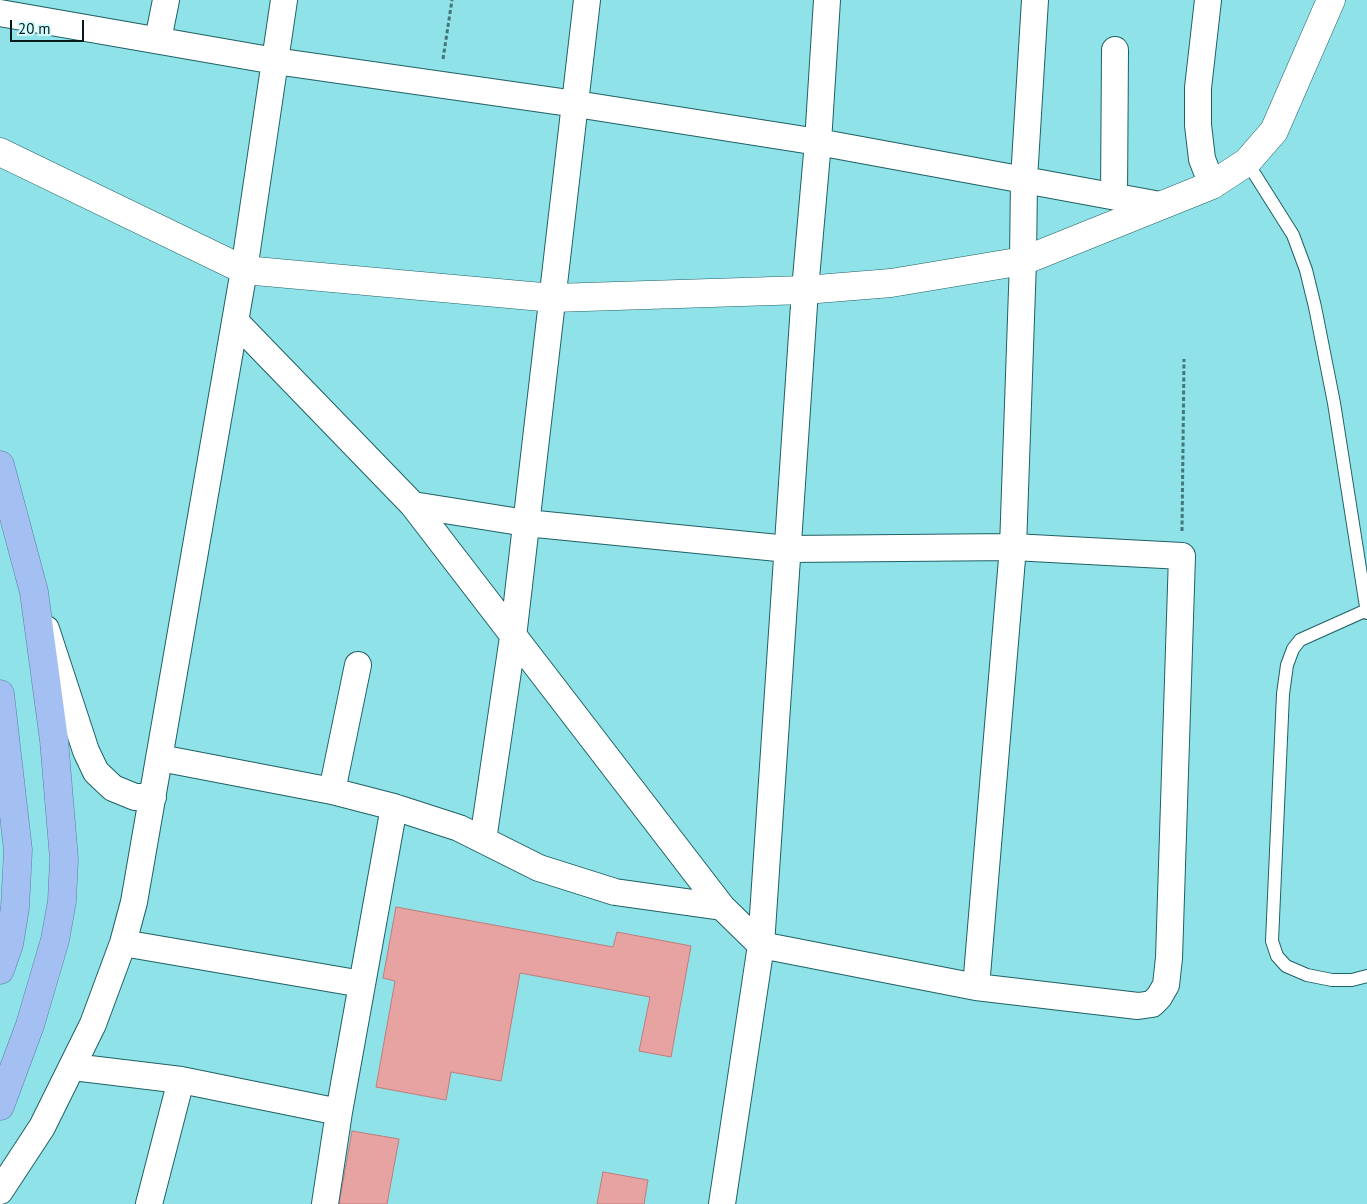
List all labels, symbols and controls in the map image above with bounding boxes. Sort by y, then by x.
scale bar [12,10,86,42]
text: 20 m [18,19,51,38]

